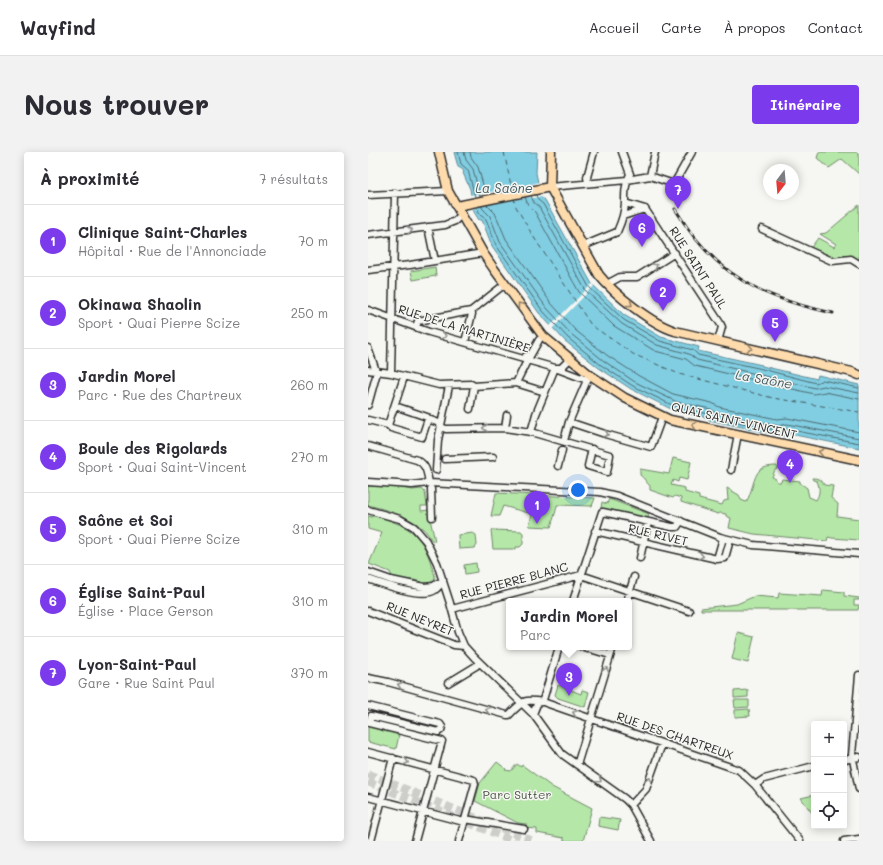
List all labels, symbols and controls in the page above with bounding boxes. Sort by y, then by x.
text: Wayfind [20,15,96,40]
text: Accueil [589,18,639,37]
text: Carte [661,18,702,37]
text: À propos [724,18,786,37]
text: Contact [808,18,863,37]
button: Itinéraire [752,85,859,124]
text: Nous trouver [24,86,209,122]
north arrow [763,164,799,200]
text: À proximité [40,167,139,189]
text: 7 résultats [259,170,328,187]
pin: 7 [665,176,691,209]
water label: La Saône [475,179,533,196]
pin: 6 [629,214,655,247]
text: Clinique Saint-Charles [78,222,247,242]
street label: RUE SAINT PAUL [666,223,732,312]
one-way arrow [407,226,413,235]
text: 1 [50,232,56,249]
text: 70 m [298,232,328,249]
text: Hôpital · Rue de l'Annonciade [78,242,267,259]
one-way arrow [651,264,658,271]
pin: 2 [650,278,676,311]
text: Okinawa Shaolin [78,294,201,314]
one-way arrow [625,299,632,306]
street label: RUE DE LA MARTINIÈRE [396,300,532,356]
one-way arrow [518,302,525,309]
text: 2 [49,304,57,321]
text: 250 m [291,304,328,321]
pin: 5 [762,309,788,342]
text: Sport · Quai Pierre Scize [78,314,240,331]
one-way arrow [440,332,447,340]
one-way arrow [746,343,753,352]
water label: La Saône [734,365,794,392]
text: Jardin Morel [78,366,176,386]
text: 3 [49,376,57,393]
text: 260 m [290,376,328,393]
text: Parc · Rue des Chartreux [78,386,242,403]
street label: QUAI SAINT-VINCENT [670,398,799,442]
one-way arrow [691,421,697,429]
one-way arrow [482,424,488,432]
one-way arrow [603,429,610,438]
text: Boule des Rigolards [78,438,227,458]
text: 4 [49,448,57,465]
text: 270 m [291,448,328,465]
one-way arrow [818,449,824,457]
pin: 4 [777,450,803,483]
text: Sport · Quai Saint-Vincent [78,458,247,475]
your location [568,480,588,500]
pin: 1 [524,491,550,524]
text: Saône et Soi [78,510,173,530]
street label: RUE RIVET [627,519,690,549]
text: 5 [49,520,57,537]
text: 310 m [292,520,328,537]
text: Sport · Quai Pierre Scize [78,530,240,547]
one-way arrow [698,551,704,559]
street label: RUE PIERRE BLANC [458,558,570,602]
text: Église Saint-Paul [78,582,205,602]
text: 6 [49,592,57,609]
text: 310 m [292,592,328,609]
street label: RUE NEYRET [384,597,457,639]
popup [506,598,632,650]
text: Église · Place Gerson [78,602,213,619]
text: Jardin Morel [520,606,618,626]
text: Parc [520,626,550,643]
text: Lyon-Saint-Paul [78,654,196,674]
pin: 3 [556,663,582,696]
text: 7 [49,664,57,681]
text: 370 m [291,664,328,681]
one-way arrow [601,666,610,673]
text: Gare · Rue Saint Paul [78,674,215,691]
one-way arrow [397,681,404,690]
one-way arrow [484,706,491,715]
street label: RUE DES CHARTREUX [615,708,736,763]
one-way arrow [571,710,578,718]
map controls [811,721,847,829]
button: + [811,721,847,757]
one-way arrow [402,757,409,766]
button: − [811,757,847,793]
one-way arrow [594,775,601,782]
one-way arrow [645,776,653,783]
park label: Parc Sutter [482,786,552,802]
button: locate [811,793,847,829]

